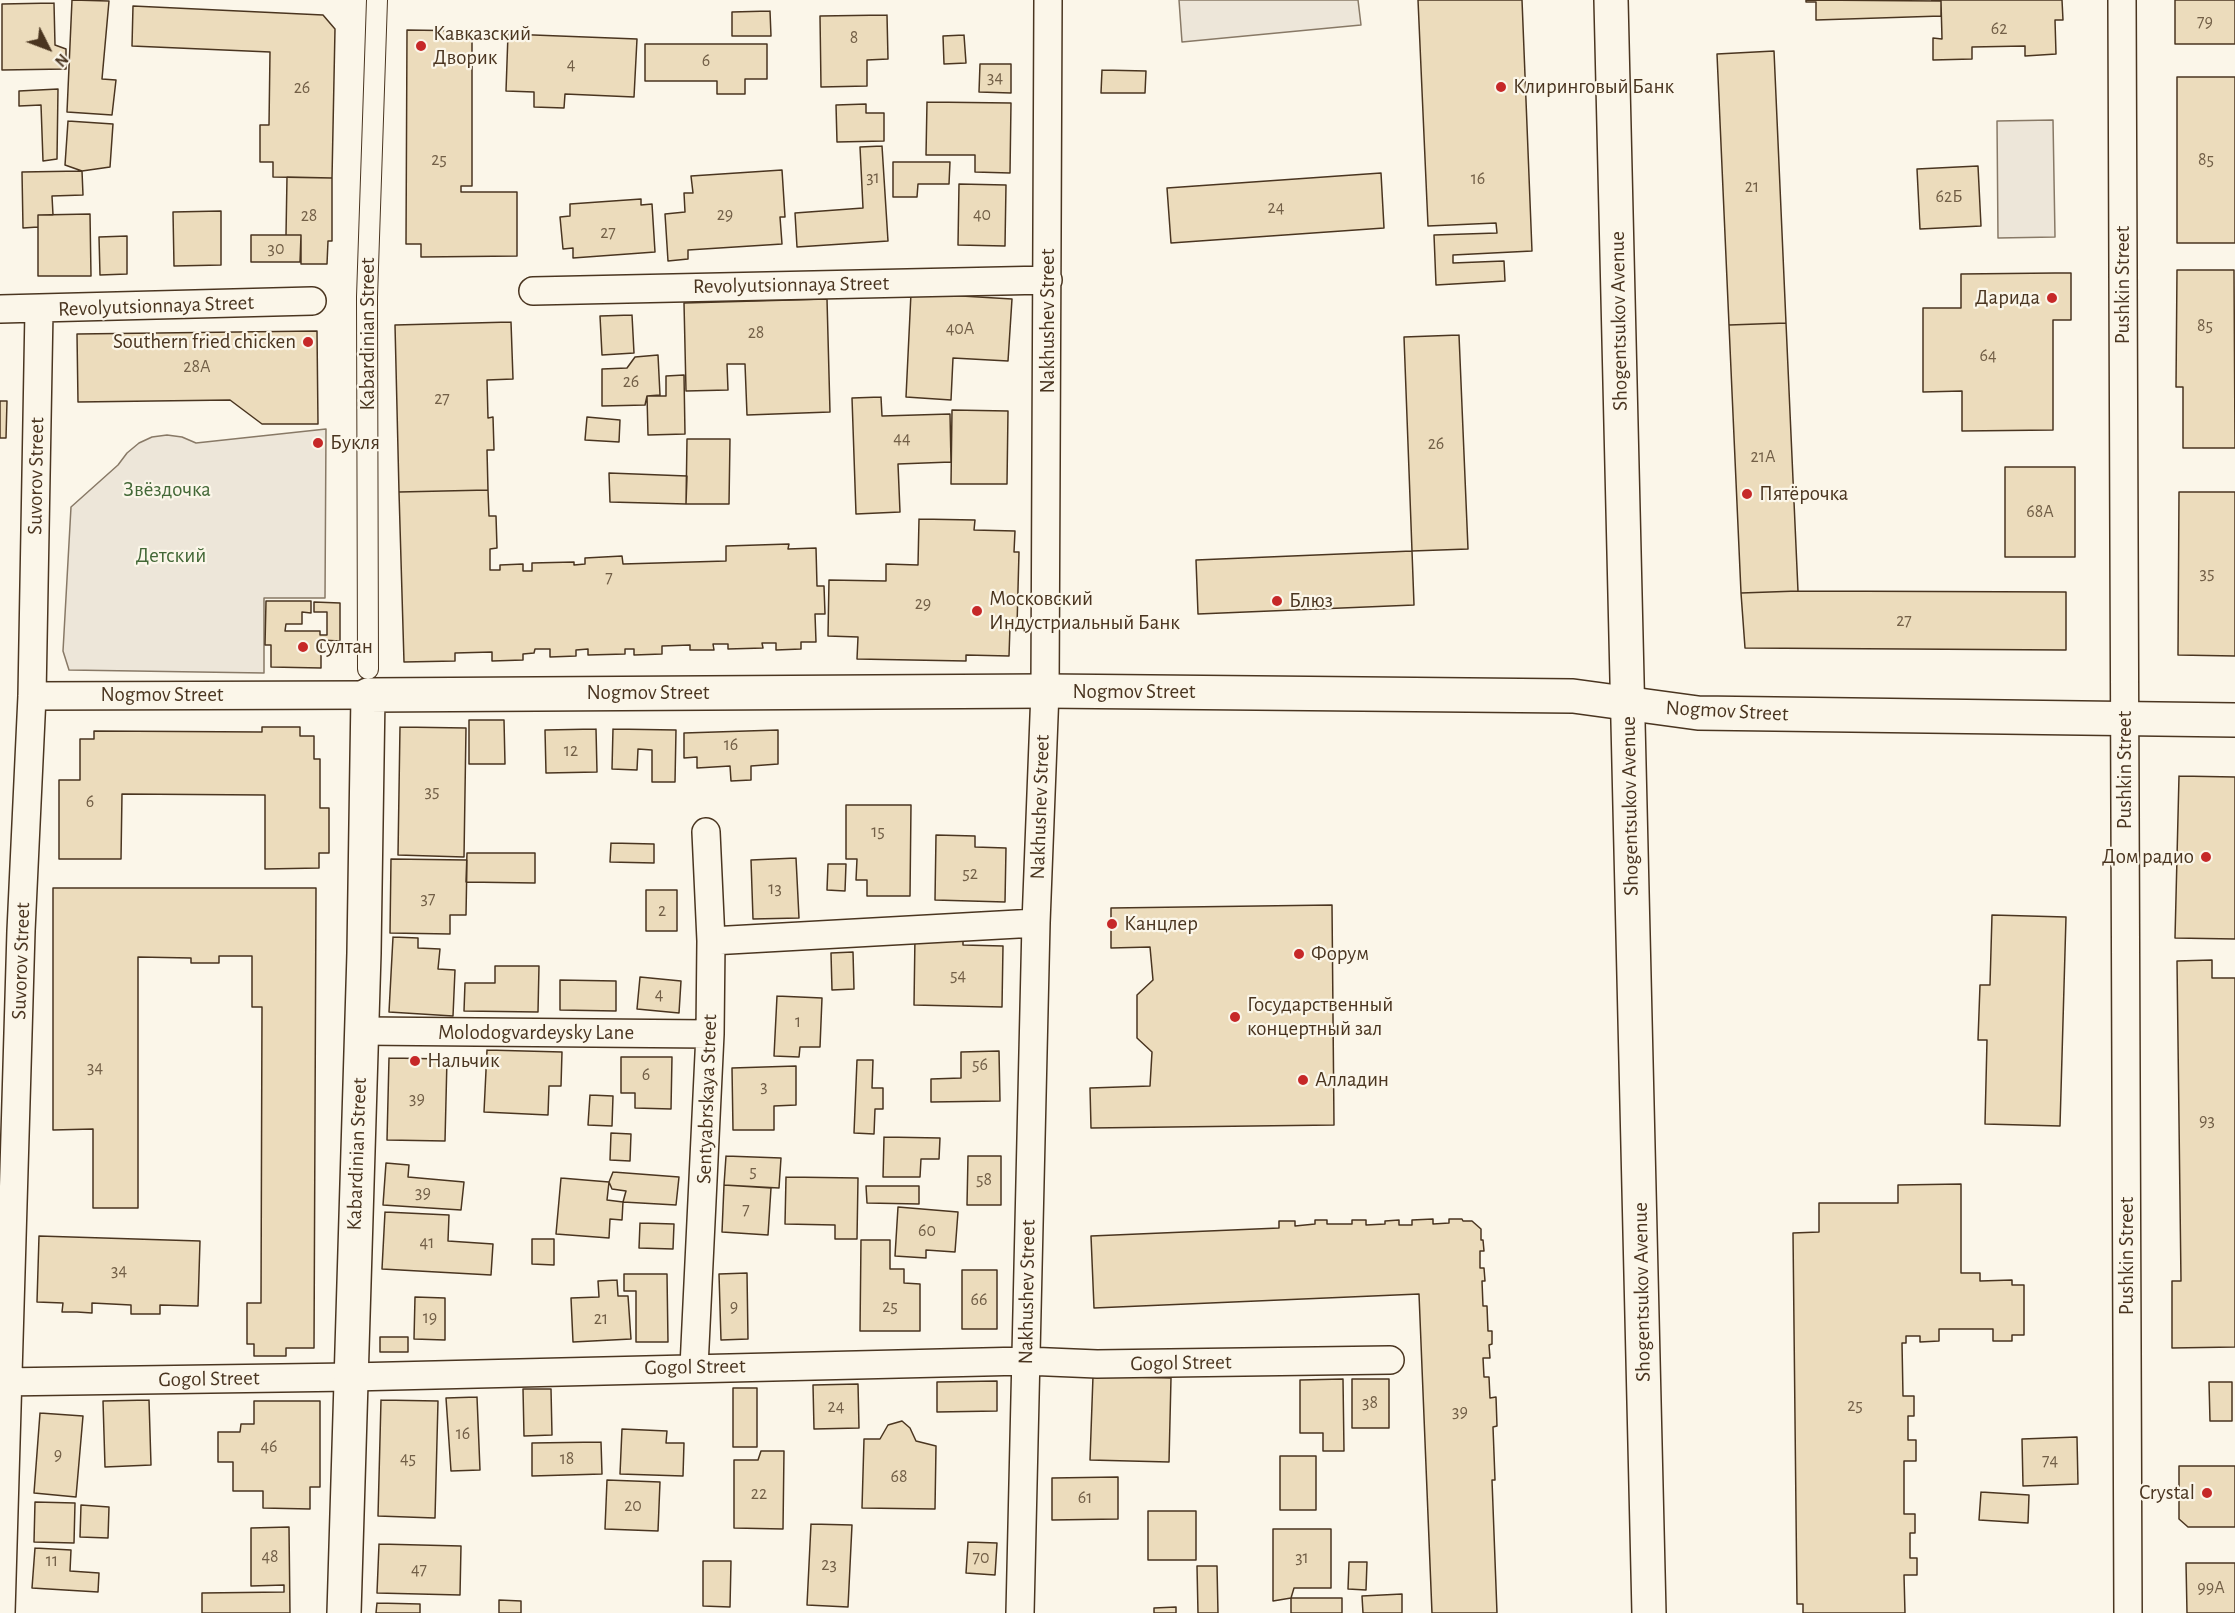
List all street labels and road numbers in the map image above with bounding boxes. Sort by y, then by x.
street label: Pushkin Street [2110,226,2136,344]
street label: Shogentsukov Avenue [1605,231,1633,411]
street label: Nakhushev Street [1035,249,1061,393]
street label: Kabardinian Street [355,257,381,411]
street label: Revolyutsionnaya Street [693,271,889,299]
street label: Revolyutsionnaya Street [58,290,254,322]
street label: Suvorov Street [22,417,50,535]
street label: Nogmov Street [1072,679,1196,705]
street label: Nogmov Street [586,680,710,706]
street label: Nogmov Street [100,682,224,708]
street label: Nogmov Street [1665,695,1789,727]
street label: Pushkin Street [2112,711,2138,829]
street label: Shogentsukov Avenue [1616,716,1644,896]
street label: Nakhushev Street [1025,734,1055,880]
street label: Suvorov Street [6,902,36,1020]
street label: Sentyabrskaya Street [691,1014,723,1184]
street label: Molodogvardeysky Lane [438,1020,634,1046]
street label: Kabardinian Street [342,1077,372,1231]
street label: Pushkin Street [2114,1197,2140,1315]
street label: Shogentsukov Avenue [1628,1202,1656,1382]
street label: Nakhushev Street [1013,1219,1041,1365]
street label: Gogol Street [1130,1350,1232,1376]
street label: Gogol Street [644,1354,746,1380]
street label: Gogol Street [158,1366,260,1392]

